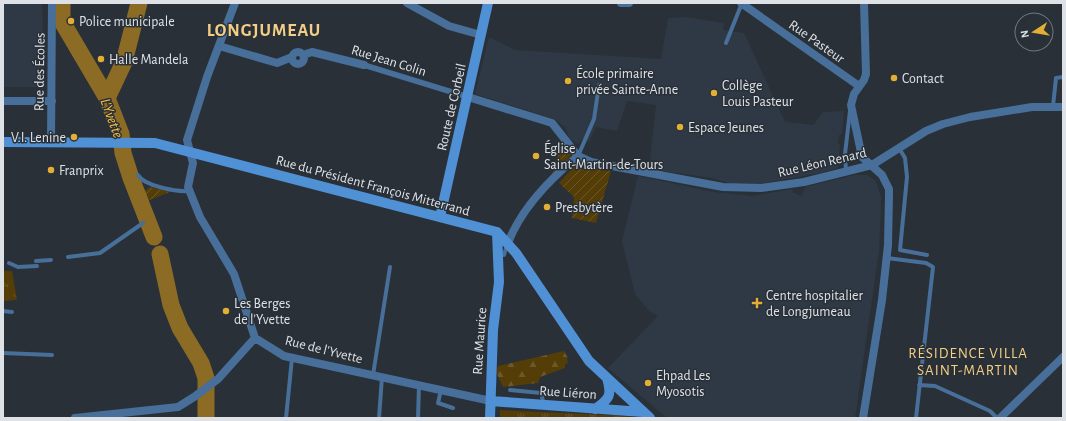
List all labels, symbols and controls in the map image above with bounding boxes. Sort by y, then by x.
north arrow [1014,12,1054,52]
place label: Police municipale [79,15,175,29]
marker: Police municipale [66,16,76,26]
street label: Rue Pasteur [786,18,847,66]
district label: LONGJUMEAU [207,22,321,40]
text: N [1019,29,1031,39]
street label: Rue des Écoles [29,33,48,111]
street label: Rue Jean Colin [350,43,428,79]
place label: Halle Mandela [109,53,189,67]
marker: Halle Mandela [96,54,106,64]
street label: Route de Corbeil [435,62,469,152]
place label: École primaire privée Sainte-Anne [576,64,678,97]
place label: Contact [902,72,944,86]
marker: Contact [889,73,899,83]
marker: École primaire privée Sainte-Anne [563,76,573,86]
place label: Collège Louis Pasteur [722,79,794,109]
marker: Collège Louis Pasteur [709,88,719,98]
water label: L'Yvette [97,96,126,140]
place label: Espace Jeunes [688,121,764,135]
marker: Espace Jeunes [675,122,685,132]
place label: V.I. Lenine [11,131,66,145]
marker: V.I. Lenine [69,132,79,142]
place label: Église Saint-Martin-de-Tours [544,139,663,172]
street label: Rue Léon Renard [776,146,868,180]
marker: Église Saint-Martin-de-Tours [531,151,541,161]
street label: Rue du Président François Mitterrand [274,153,471,219]
place label: Franprix [59,164,103,178]
marker: Franprix [46,165,56,175]
place label: Presbytère [555,201,613,215]
marker: Presbytère [542,202,552,212]
place label: Centre hospitalier de Longjumeau [766,289,863,319]
place label: Les Berges de l'Yvette [234,297,290,327]
marker: Centre hospitalier de Longjumeau [751,297,763,309]
marker: Les Berges de l'Yvette [221,306,231,316]
street label: Rue Maurice [471,307,489,375]
street label: Rue de l'Yvette [283,334,364,366]
district label: RÉSIDENCE VILLA SAINT-MARTIN [908,344,1028,378]
place label: Ehpad Les Myosotis [656,369,710,399]
marker: Ehpad Les Myosotis [643,378,653,388]
street label: Rue Liéron [539,384,597,402]

